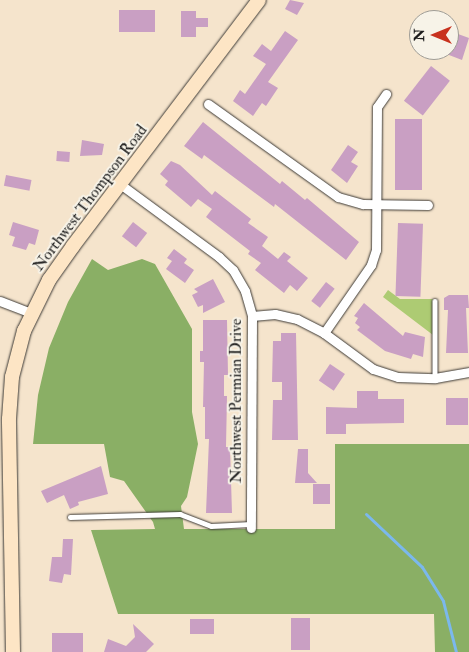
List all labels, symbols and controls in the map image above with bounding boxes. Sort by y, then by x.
north arrow [409,10,459,60]
text: N [411,29,428,41]
street label: Northwest Thompson Road [29,121,151,275]
street label: Northwest Permian Drive [226,319,246,483]

